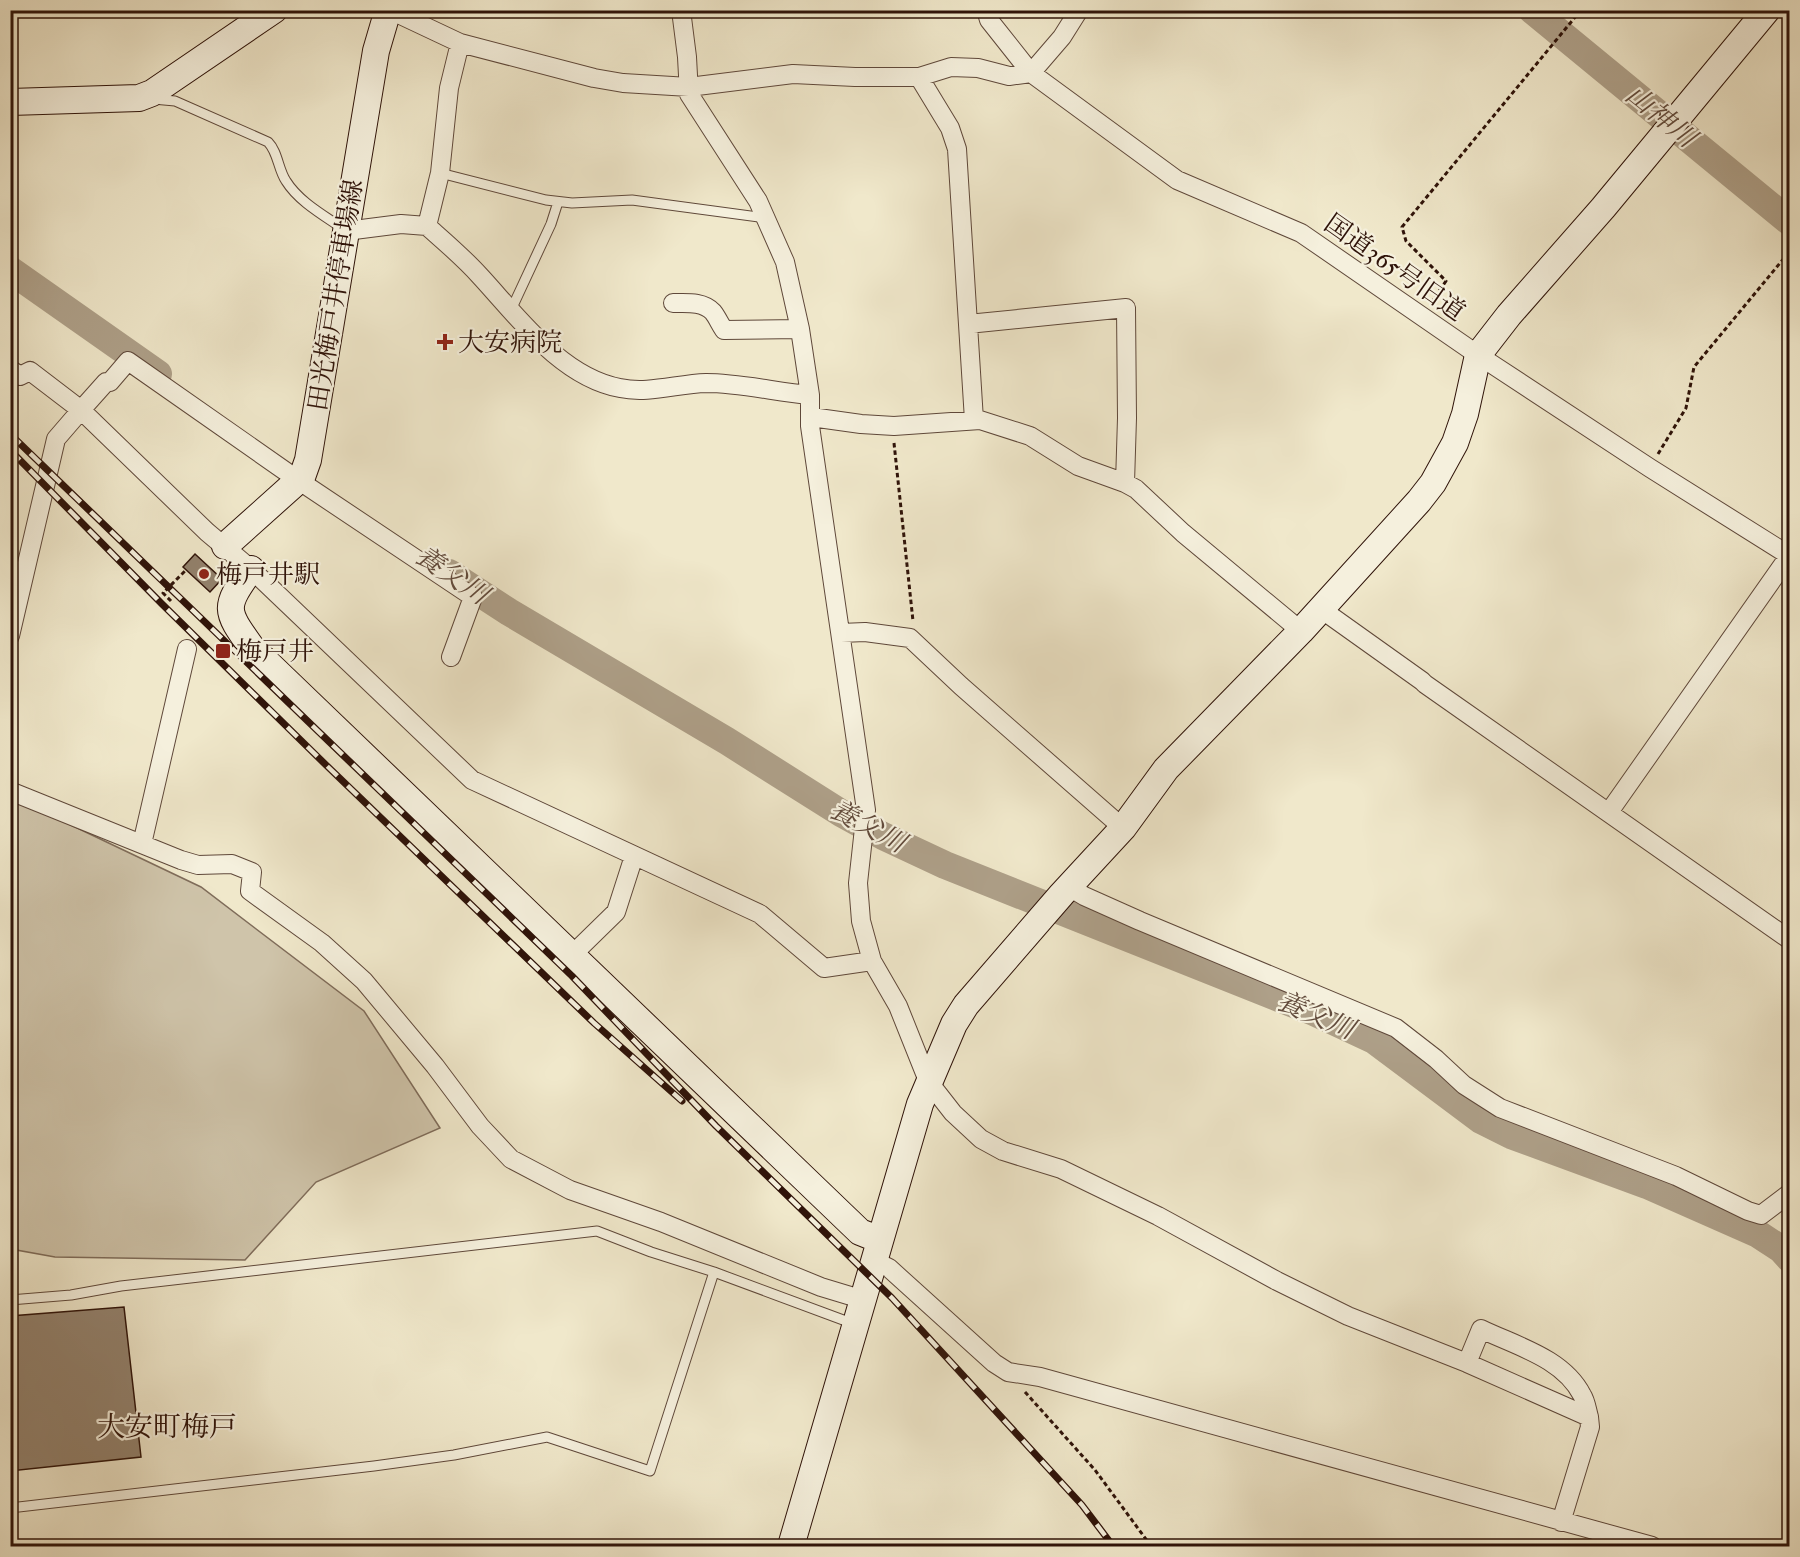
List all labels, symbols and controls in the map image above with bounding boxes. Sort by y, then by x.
water label: 山神川 [1619,78,1705,157]
street label: 田光梅戸井停車場線 [302,177,370,413]
street label: 国道365号旧道 [1318,208,1471,328]
place label: 大安病院 [458,327,562,359]
marker: 大安病院 [436,333,454,351]
water label: 養父川 [409,539,497,613]
place label: 梅戸井駅 [216,559,320,591]
marker: 梅戸井駅 [197,567,211,581]
place label: 梅戸井 [236,636,314,668]
marker: 梅戸井 [214,642,232,660]
water label: 養父川 [824,793,914,861]
water label: 養父川 [1272,984,1362,1048]
district label: 大安町梅戸 [97,1410,237,1445]

